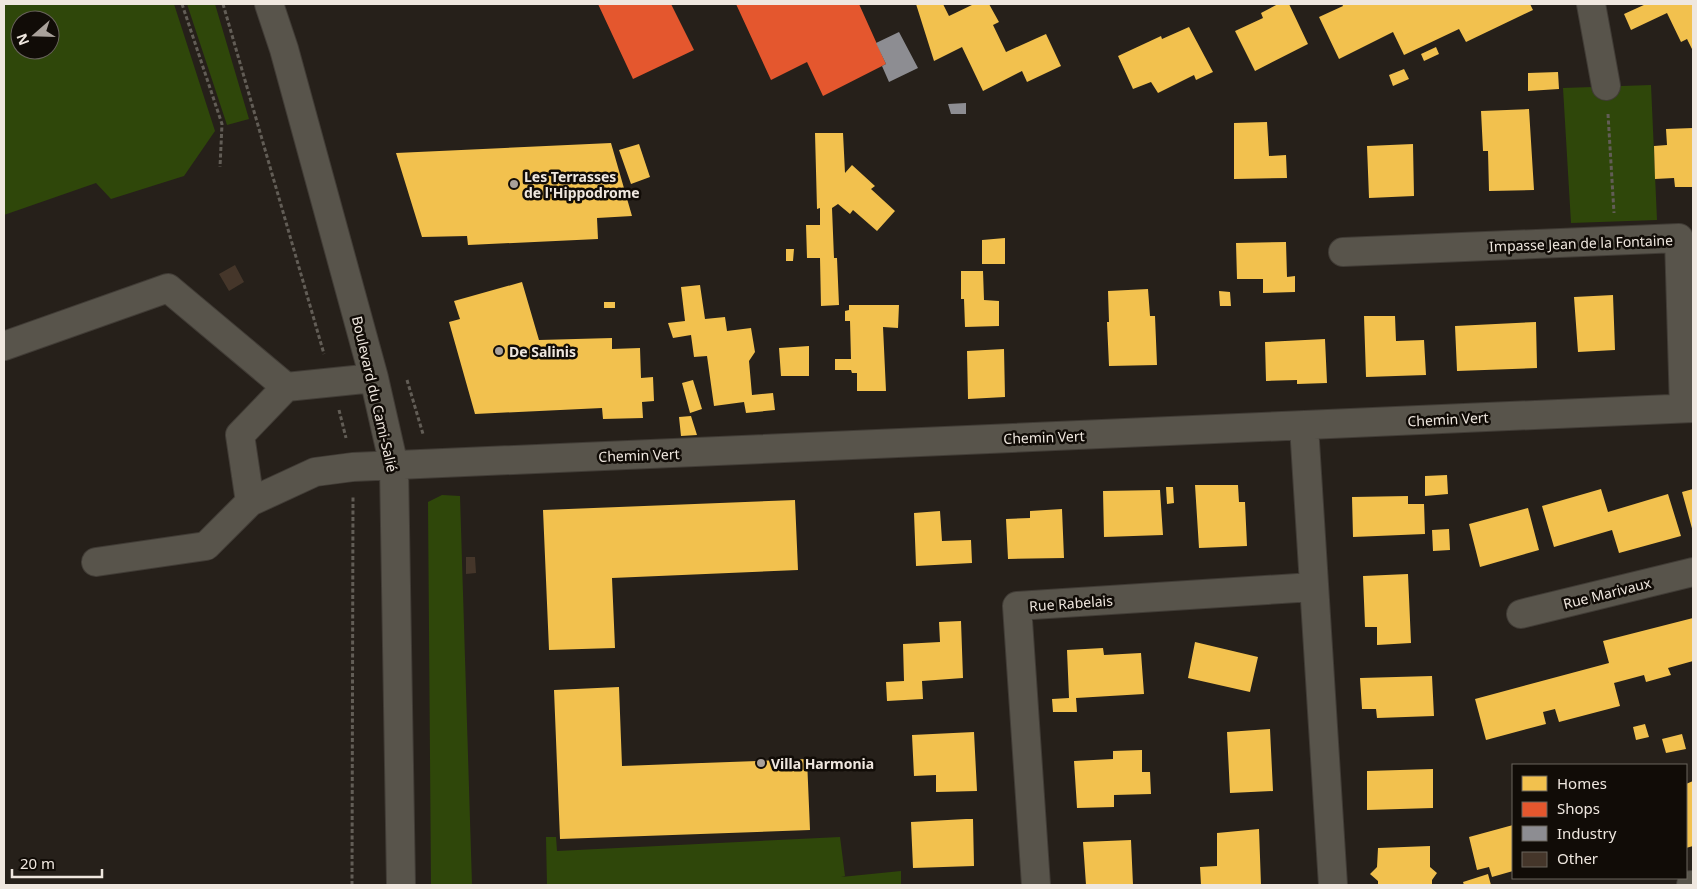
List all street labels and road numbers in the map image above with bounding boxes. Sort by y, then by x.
street label: Impasse Jean de la Fontaine [1489,230,1673,256]
street label: Boulevard du Cami-Salié [348,314,402,474]
street label: Chemin Vert [1407,407,1489,431]
street label: Chemin Vert [1003,426,1085,448]
street label: Chemin Vert [598,444,680,466]
street label: Rue Marivaux [1561,573,1653,613]
street label: Rue Rabelais [1029,591,1114,615]

